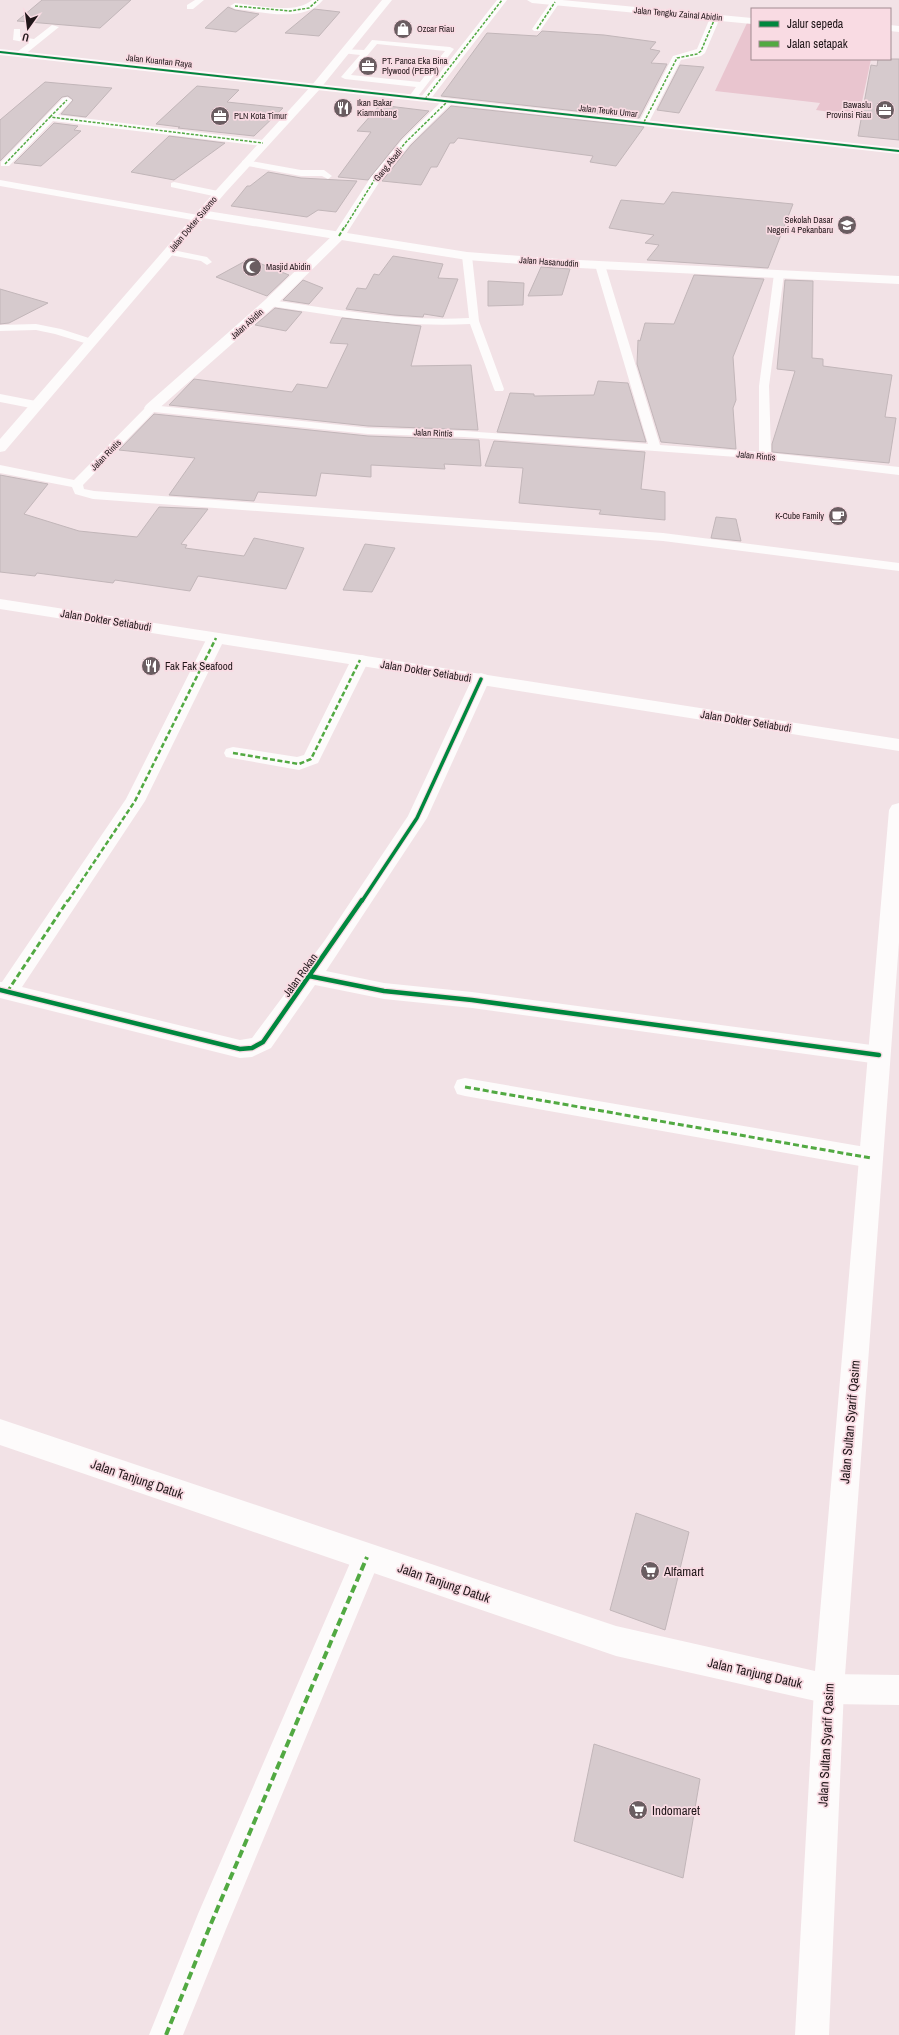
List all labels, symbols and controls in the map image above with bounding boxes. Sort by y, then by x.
street label: Jalan Tengku Zainal Abidin [633,4,723,24]
north arrow [8,8,48,48]
legend [751,8,891,60]
text: Jalur sepeda [787,16,844,32]
shop icon: Ozcar Riau [392,18,414,40]
place label: Ozcar Riau [417,23,454,35]
text: U [21,30,30,45]
text: Jalan setapak [787,36,848,52]
street label: Jalan Kuantan Raya [125,52,193,70]
office icon: PT. Panca Eka Bina Plywood (PEBPI) [357,55,379,77]
place label: PT. Panca Eka Bina Plywood (PEBPI) [382,55,448,77]
restaurant icon: Ikan Bakar Kiammbang [332,97,354,119]
place label: Ikan Bakar Kiammbang [357,97,398,119]
place label: Bawaslu Provinsi Riau [826,99,871,121]
office icon: Bawaslu Provinsi Riau [874,99,896,121]
street label: Jalan Teuku Umar [578,102,639,120]
office icon: PLN Kota Timur [209,105,231,127]
place label: PLN Kota Timur [234,110,287,122]
street label: Gang Abadi [371,146,405,184]
street label: Jalan Dokter Sutomo [166,194,220,254]
place label: Sekolah Dasar Negeri 4 Pekanbaru [767,214,834,236]
school or university icon: Sekolah Dasar Negeri 4 Pekanbaru [836,214,858,236]
street label: Jalan Hasanuddin [519,254,579,270]
mosque icon: Masjid Abidin [241,256,263,278]
place label: Masjid Abidin [266,261,311,273]
street label: Jalan Abidin [228,306,266,342]
street label: Jalan Rintis [413,426,453,440]
street label: Jalan Rintis [88,437,124,473]
street label: Jalan Rintis [736,448,776,464]
cafe icon: K-Cube Family [827,505,849,527]
place label: K-Cube Family [775,510,824,522]
street label: Jalan Dokter Setiabudi [60,606,152,634]
restaurant icon: Fak Fak Seafood [140,655,162,677]
street label: Jalan Dokter Setiabudi [380,657,472,685]
place label: Fak Fak Seafood [165,659,233,673]
street label: Jalan Dokter Setiabudi [700,707,792,735]
street label: Jalan Rokan [280,951,320,999]
street label: Jalan Sultan Syarif Qasim [836,1359,864,1484]
street label: Jalan Tanjung Datuk [89,1455,186,1503]
street label: Jalan Tanjung Datuk [396,1559,493,1607]
supermarket icon: Alfamart [639,1560,661,1582]
place label: Alfamart [663,1563,704,1580]
street label: Jalan Tanjung Datuk [706,1654,805,1692]
street label: Jalan Sultan Syarif Qasim [814,1683,838,1807]
supermarket icon: Indomaret [627,1799,649,1821]
place label: Indomaret [652,1802,700,1819]

